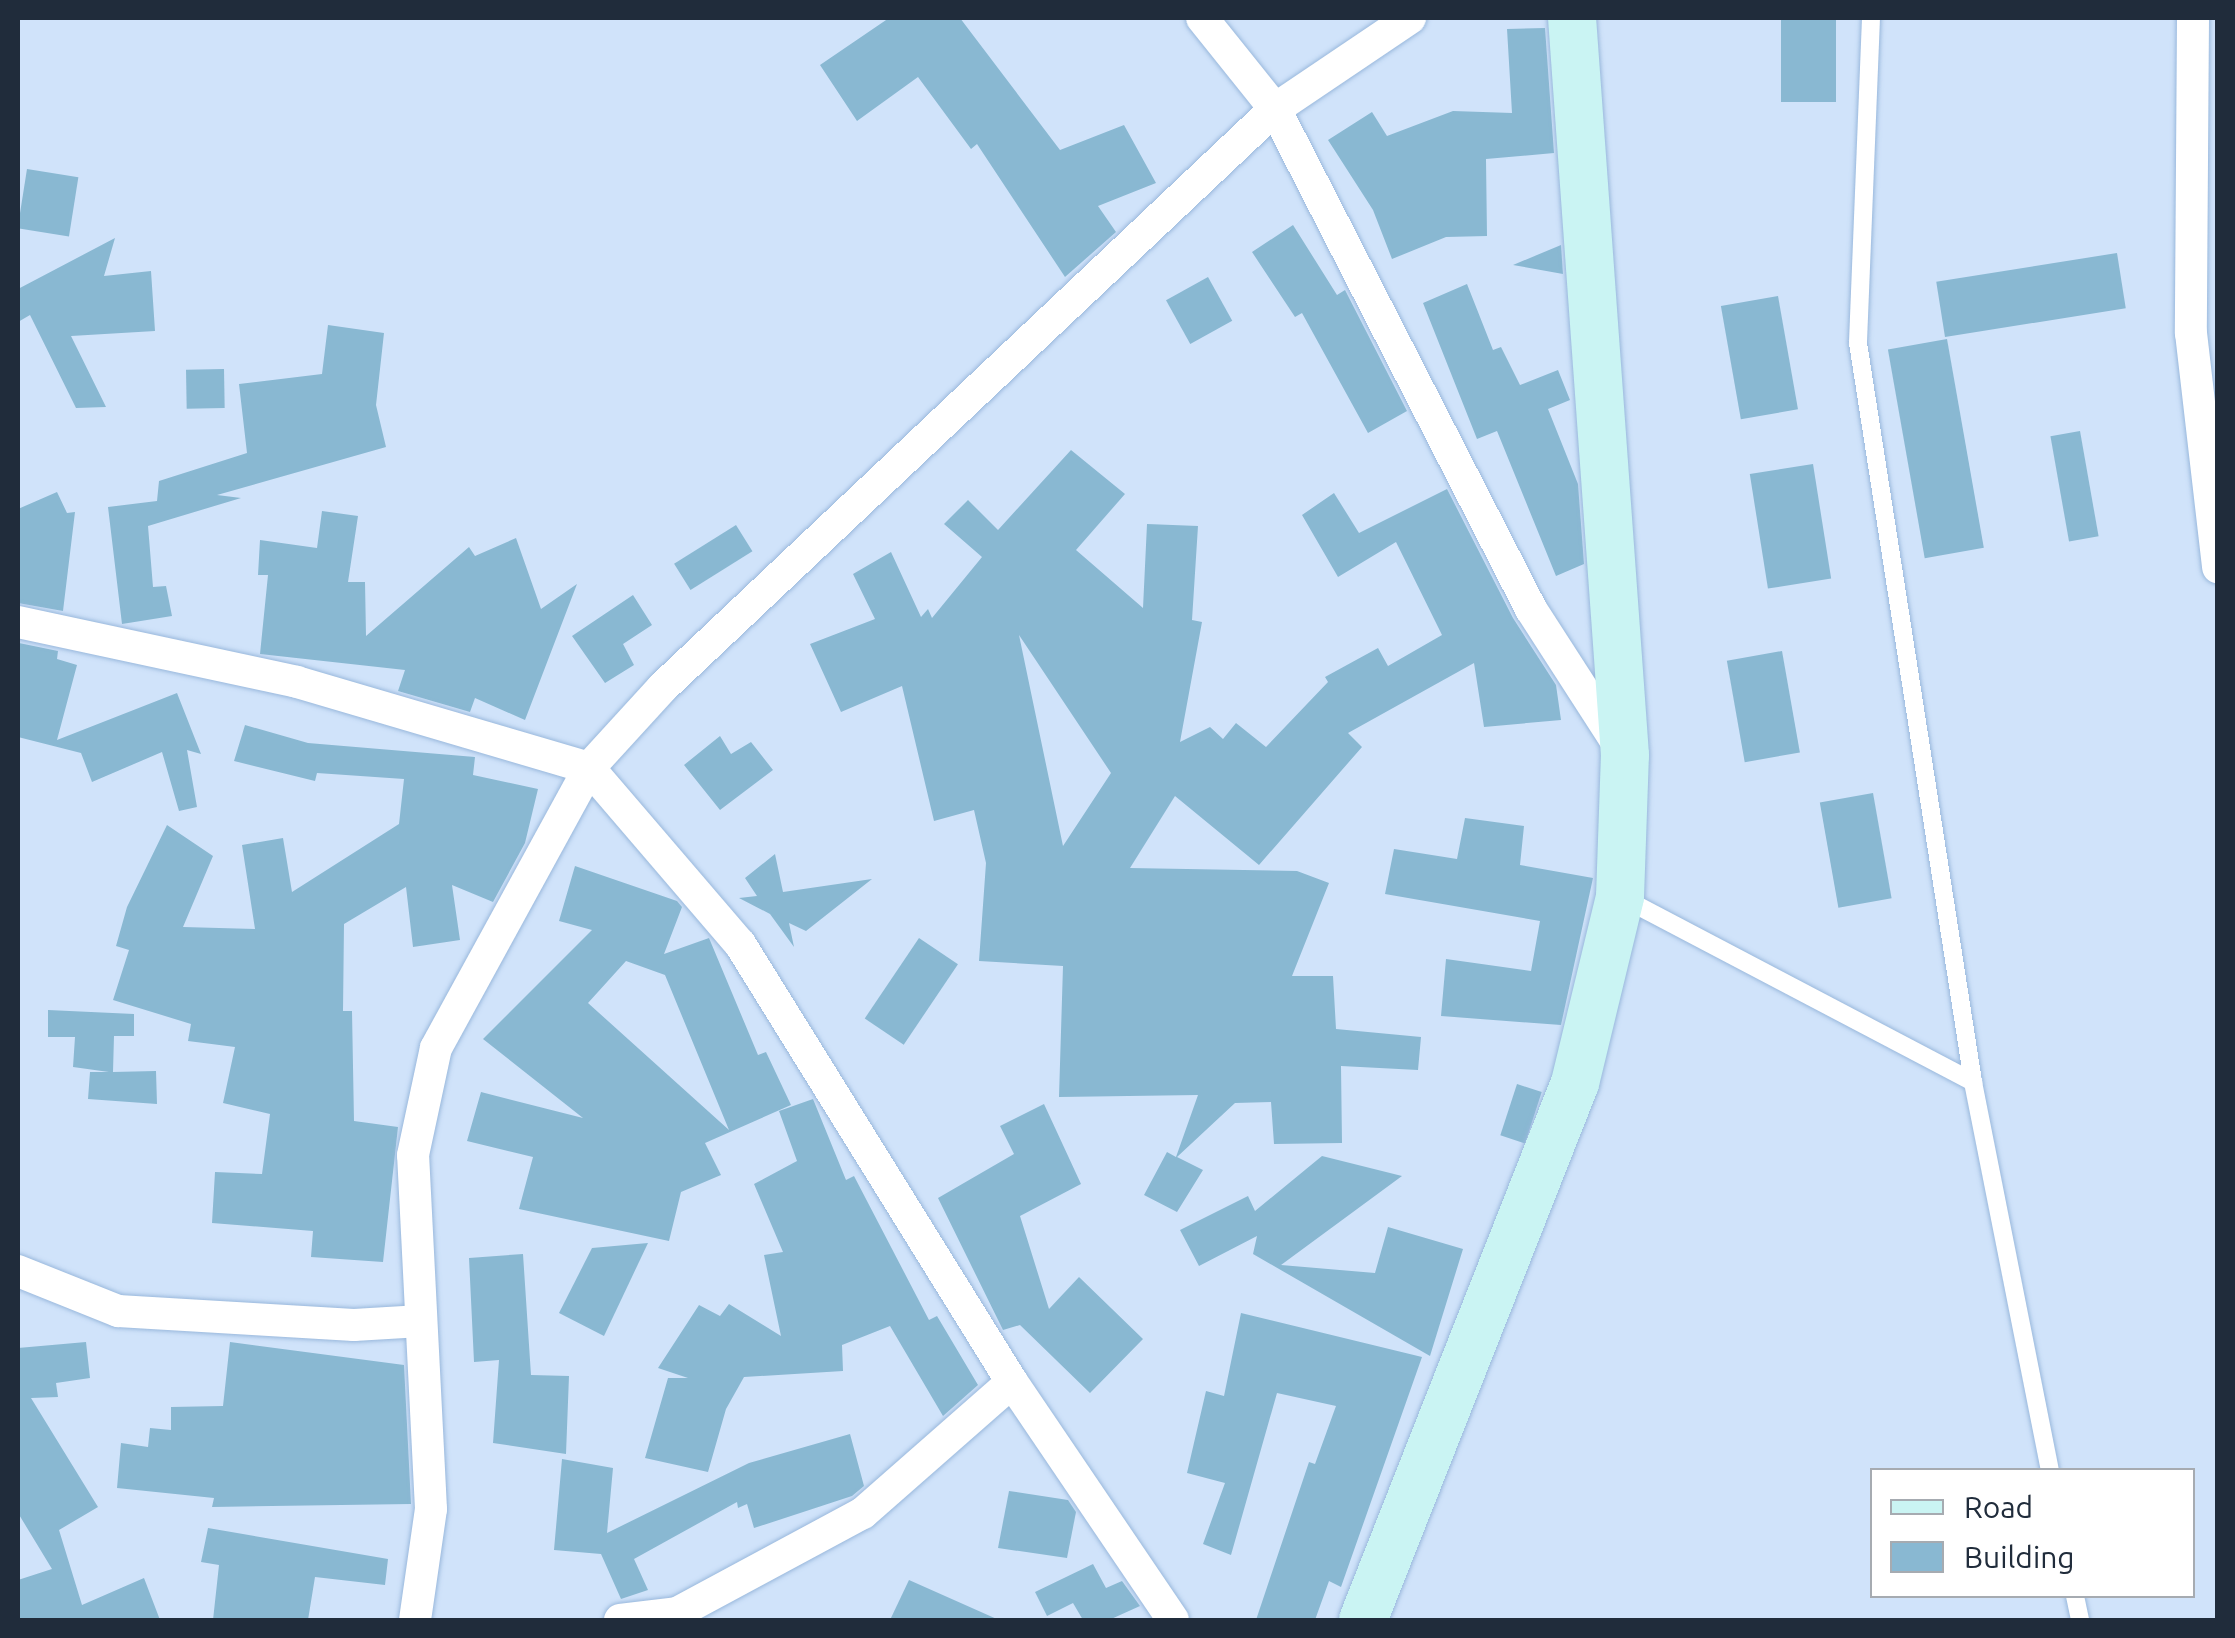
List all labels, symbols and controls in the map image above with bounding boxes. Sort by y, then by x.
legend [1870,1468,2195,1598]
text: Road [1964,1490,2033,1524]
text: Building [1964,1540,2075,1574]

